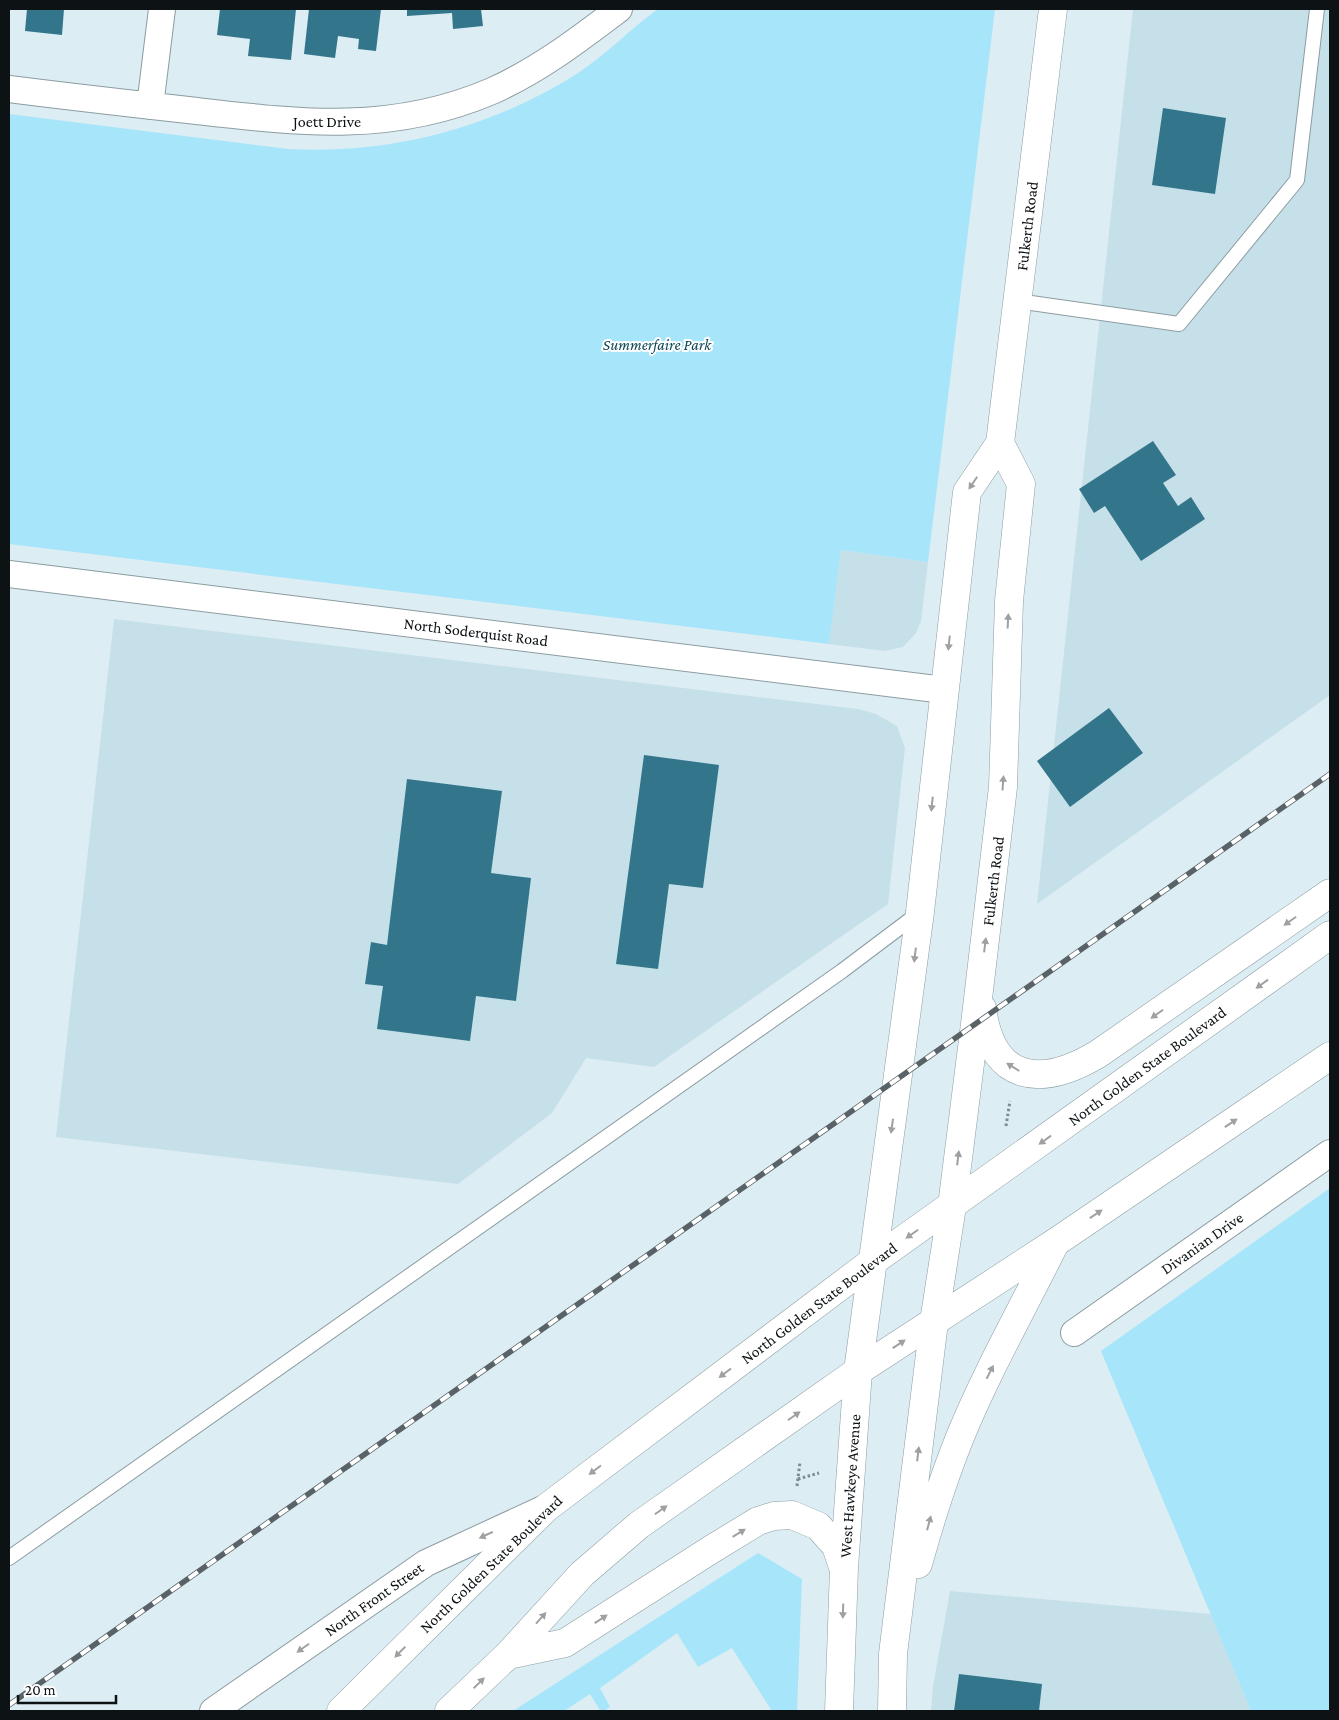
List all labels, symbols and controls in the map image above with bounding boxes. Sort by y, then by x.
street label: Joett Drive [291,113,361,131]
street label: Fulkerth Road [1013,180,1041,272]
park label: Summerfaire Park [603,336,712,354]
one-way arrow [968,476,978,490]
one-way arrow [1005,612,1013,628]
street label: North Soderquist Road [403,615,550,650]
one-way arrow [945,635,953,651]
one-way arrow [1000,775,1008,791]
one-way arrow [928,797,936,813]
street label: Fulkerth Road [979,835,1007,927]
one-way arrow [1283,916,1297,926]
one-way arrow [981,936,989,952]
one-way arrow [910,947,918,963]
one-way arrow [1256,978,1269,989]
street label: North Golden State Boulevard [1065,1003,1229,1129]
one-way arrow [1150,1009,1164,1019]
one-way arrow [1006,1063,1020,1072]
one-way arrow [1224,1118,1237,1128]
one-way arrow [887,1119,895,1135]
one-way arrow [1039,1134,1052,1145]
one-way arrow [954,1149,962,1165]
street label: Divanian Drive [1158,1208,1246,1278]
one-way arrow [1089,1210,1103,1219]
one-way arrow [905,1229,919,1239]
street label: North Golden State Boulevard [738,1239,901,1367]
one-way arrow [893,1339,906,1349]
one-way arrow [986,1365,994,1379]
one-way arrow [719,1367,732,1378]
one-way arrow [787,1411,801,1421]
street label: West Hawkeye Avenue [836,1414,865,1559]
one-way arrow [914,1446,922,1462]
one-way arrow [589,1465,602,1476]
street label: North Golden State Boulevard [417,1491,566,1636]
one-way arrow [654,1505,668,1515]
one-way arrow [925,1515,933,1530]
one-way arrow [733,1528,746,1537]
one-way arrow [479,1532,493,1540]
street label: North Front Street [321,1558,427,1639]
one-way arrow [838,1604,846,1620]
one-way arrow [535,1612,546,1625]
one-way arrow [595,1614,608,1624]
one-way arrow [297,1643,310,1653]
one-way arrow [394,1646,406,1658]
scale bar [18,1672,115,1704]
one-way arrow [472,1677,484,1689]
text: 20 m [25,1682,56,1698]

